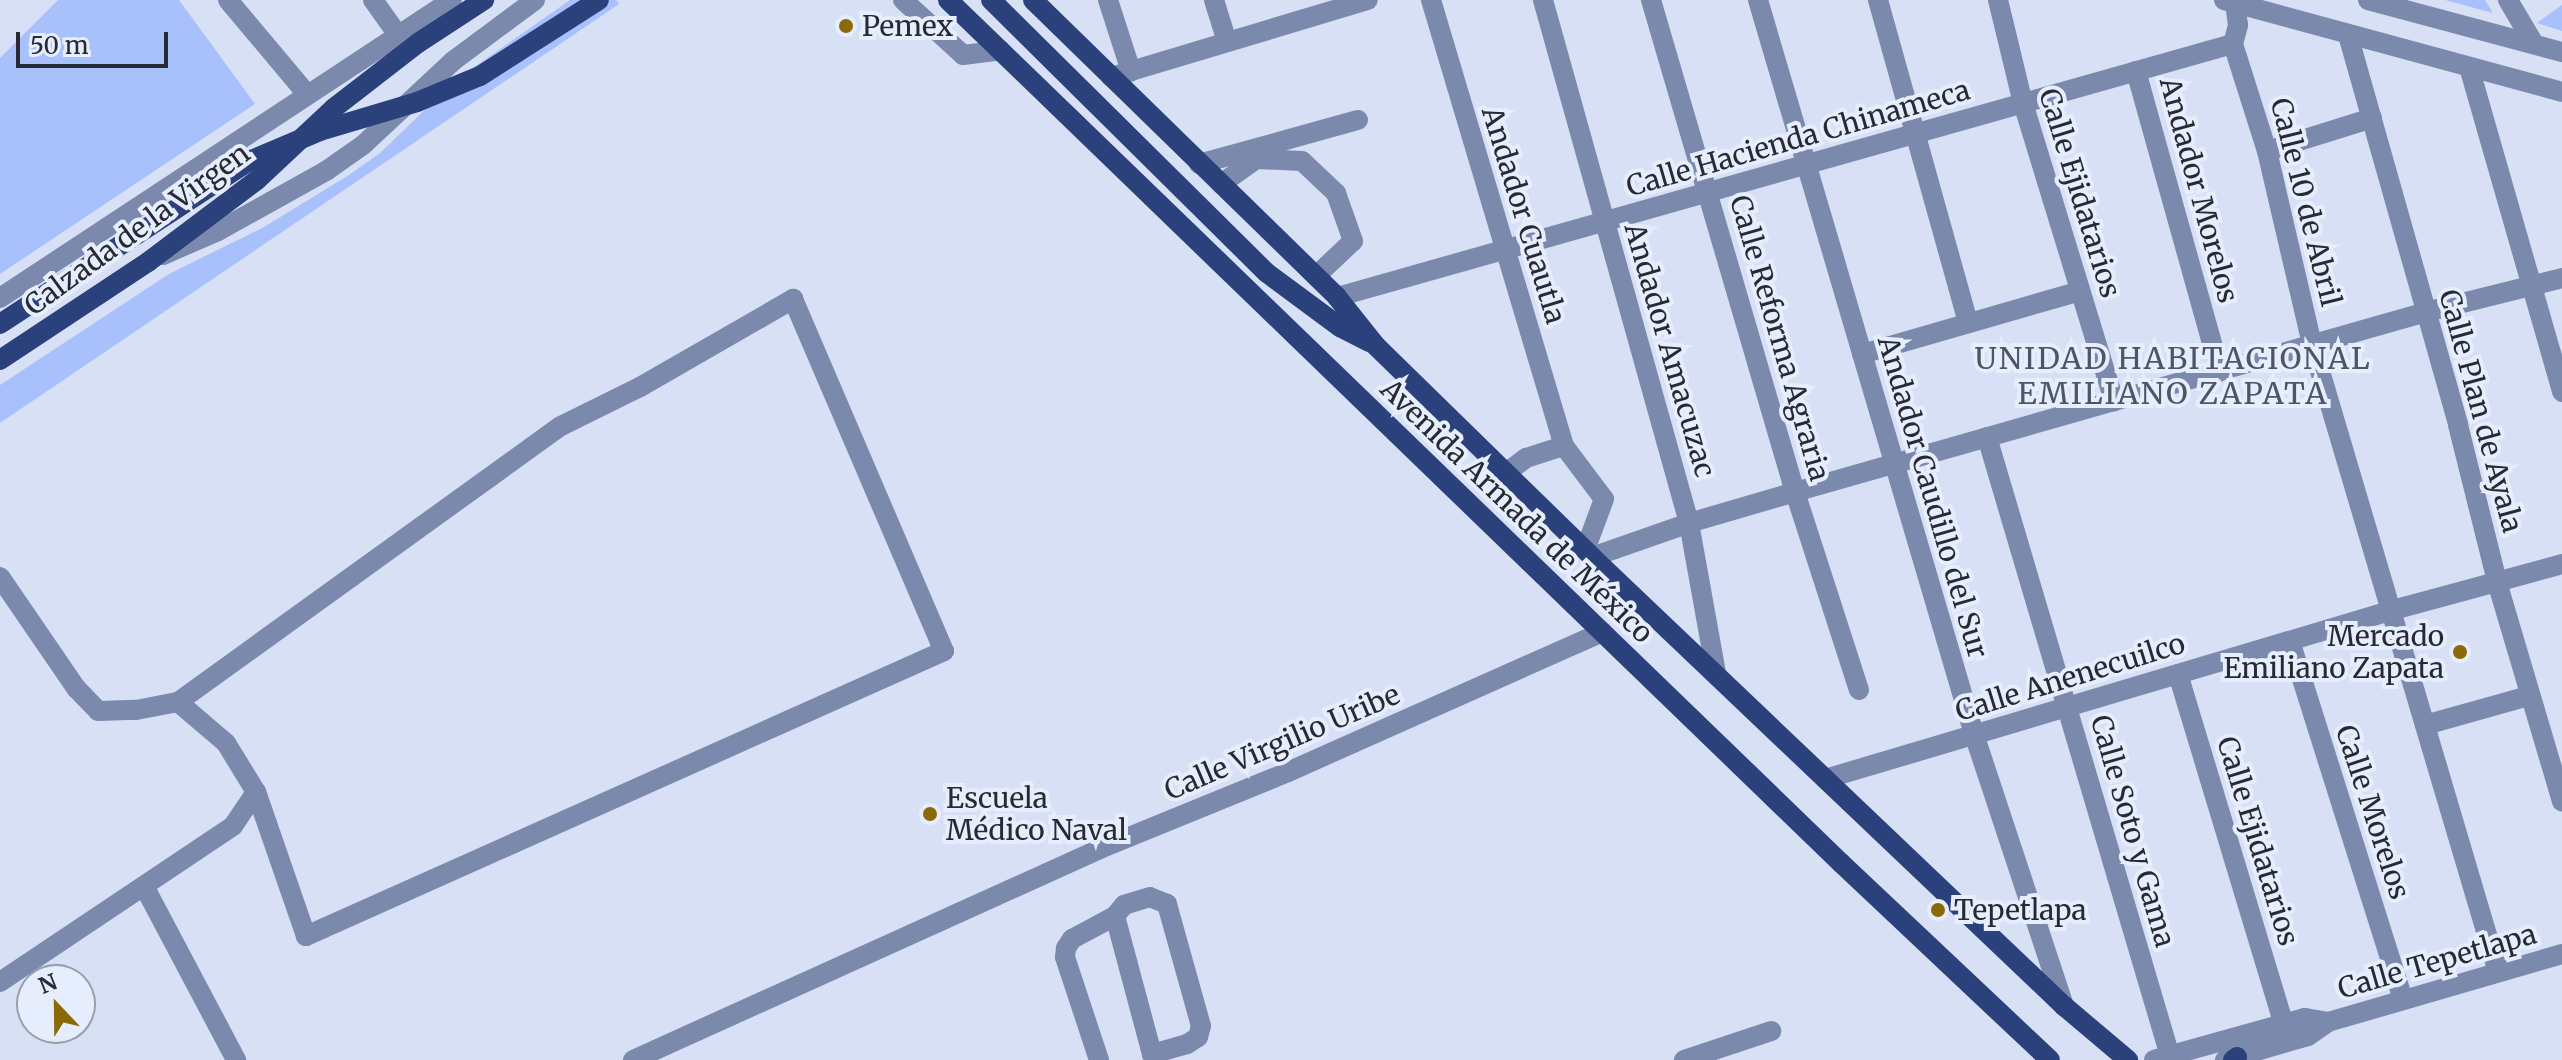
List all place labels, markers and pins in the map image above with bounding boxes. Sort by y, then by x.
place label: Pemex [862,9,953,43]
marker: Pemex [837,17,855,35]
place label: Mercado Emiliano Zapata [2224,619,2444,685]
marker: Mercado Emiliano Zapata [2451,643,2469,661]
place label: Escuela Médico Naval [946,781,1127,847]
marker: Escuela Médico Naval [921,805,939,823]
place label: Tepetlapa [1954,893,2087,927]
marker: Tepetlapa [1929,901,1947,919]

